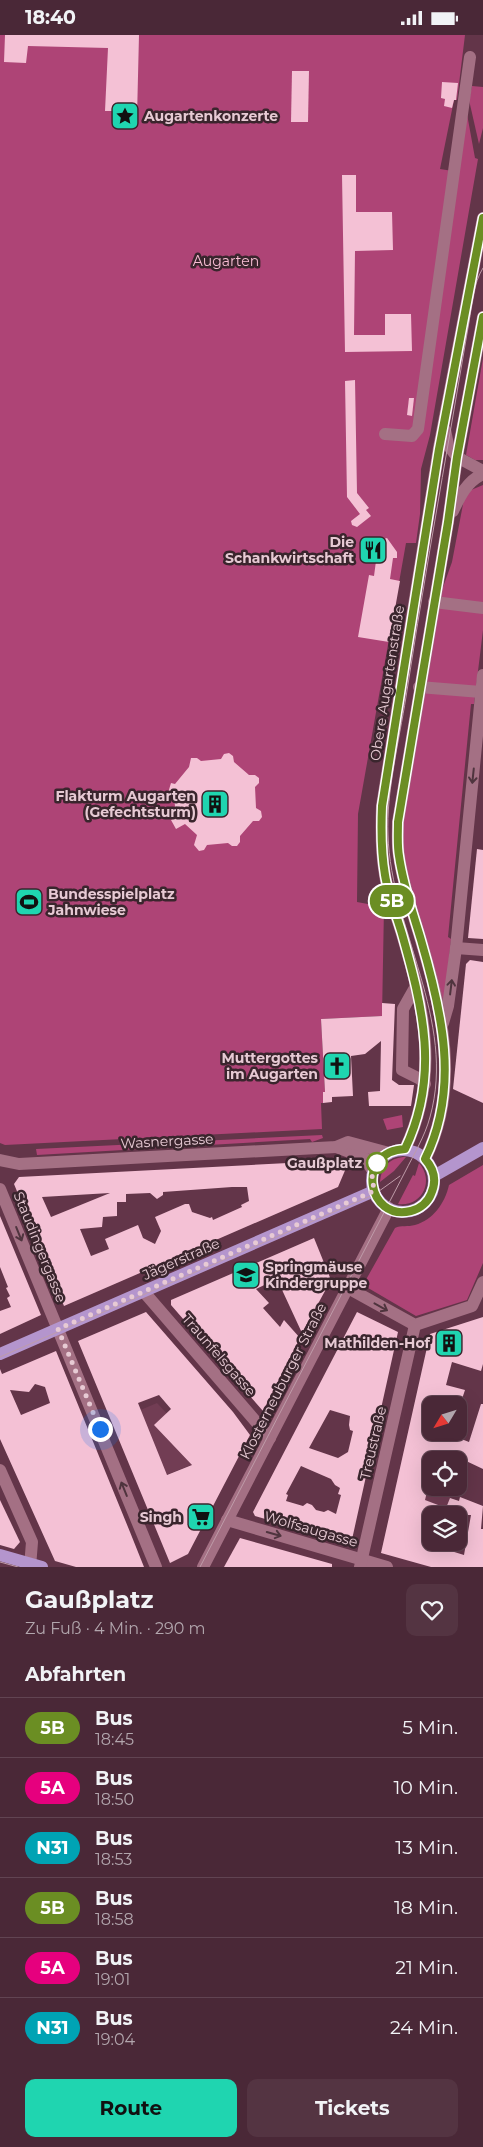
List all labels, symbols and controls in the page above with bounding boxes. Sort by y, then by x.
text: 18:40 [25,6,76,29]
place icon: Augartenkonzerte [110,101,140,131]
place label: Augartenkonzerte [143,107,278,125]
park label: Augarten [193,252,259,270]
place label: Die Schankwirtschaft [225,533,354,567]
restaurant icon: Die Schankwirtschaft [358,535,388,565]
street label: Obere Augartenstraße [366,604,408,762]
one-way arrow [468,768,478,784]
place label: Flakturm Augarten (Gefechtsturm) [55,787,196,821]
building icon: Flakturm Augarten (Gefechtsturm) [200,789,230,819]
place label: Bundesspielplatz Jahnwiese [47,885,175,919]
line badge: 5B [370,885,414,917]
sports icon: Bundesspielplatz Jahnwiese [14,887,44,917]
text: 5B [380,890,404,912]
one-way arrow [446,979,456,995]
place label: Muttergottes im Augarten [221,1049,319,1083]
church icon: Muttergottes im Augarten [322,1051,352,1081]
street label: Wasnergasse [120,1130,214,1152]
marker: Gaußplatz [366,1152,388,1174]
place label: Gaußplatz [287,1154,362,1172]
street label: Staudingergasse [10,1189,70,1305]
one-way arrow [14,1226,24,1241]
street label: Jägerstraße [139,1234,222,1284]
place label: Springmäuse Kindergruppe [265,1258,368,1292]
school or university icon: Springmäuse Kindergruppe [231,1260,261,1290]
street label: Klosterneuburger Straße [236,1300,330,1462]
one-way arrow [374,1302,388,1312]
street label: Traunfelsgasse [178,1310,260,1400]
building icon: Mathilden-Hof [434,1328,464,1358]
place label: Mathilden-Hof [324,1334,431,1352]
north arrow [422,1396,468,1441]
map controls [422,1396,467,1551]
street label: Treustraße [356,1405,390,1481]
your location [88,1417,113,1442]
button: locate [422,1451,467,1496]
one-way arrow [119,1482,128,1498]
supermarket icon: Singh [186,1502,216,1532]
button: layers [422,1506,467,1551]
street label: Wolfsaugasse [262,1507,360,1551]
place label: Singh [140,1508,182,1526]
one-way arrow [266,1529,282,1539]
button: heart [406,1584,458,1636]
text: Gaußplatz [25,1585,154,1614]
text: Zu Fuß · 4 Min. · 290 m [25,1619,206,1638]
text: Abfahrten [25,1663,126,1686]
text: Bus [95,1707,133,1730]
text: 5 Min. [402,1716,458,1739]
text: 5B [40,1717,65,1739]
text: 18:45 [95,1730,134,1749]
text: Bus [95,1767,133,1790]
text: 10 Min. [393,1776,458,1799]
text: 5A [40,1777,65,1799]
text: 18:50 [95,1790,134,1809]
text: Bus [95,1827,133,1850]
text: 13 Min. [395,1836,458,1859]
text: N31 [36,1837,69,1859]
text: 18:53 [95,1850,132,1869]
text: Bus [95,1887,133,1910]
text: 18 Min. [394,1896,458,1919]
text: 5B [40,1897,65,1919]
text: 18:58 [95,1910,134,1929]
text: Bus [95,1947,133,1970]
text: 21 Min. [395,1956,458,1979]
text: 5A [40,1957,65,1979]
text: 19:01 [95,1970,130,1989]
text: Bus [95,2007,133,2030]
text: 24 Min. [390,2016,458,2039]
text: N31 [36,2017,69,2039]
text: 19:04 [95,2030,135,2049]
button: Route [25,2079,237,2137]
button: Tickets [247,2079,458,2137]

